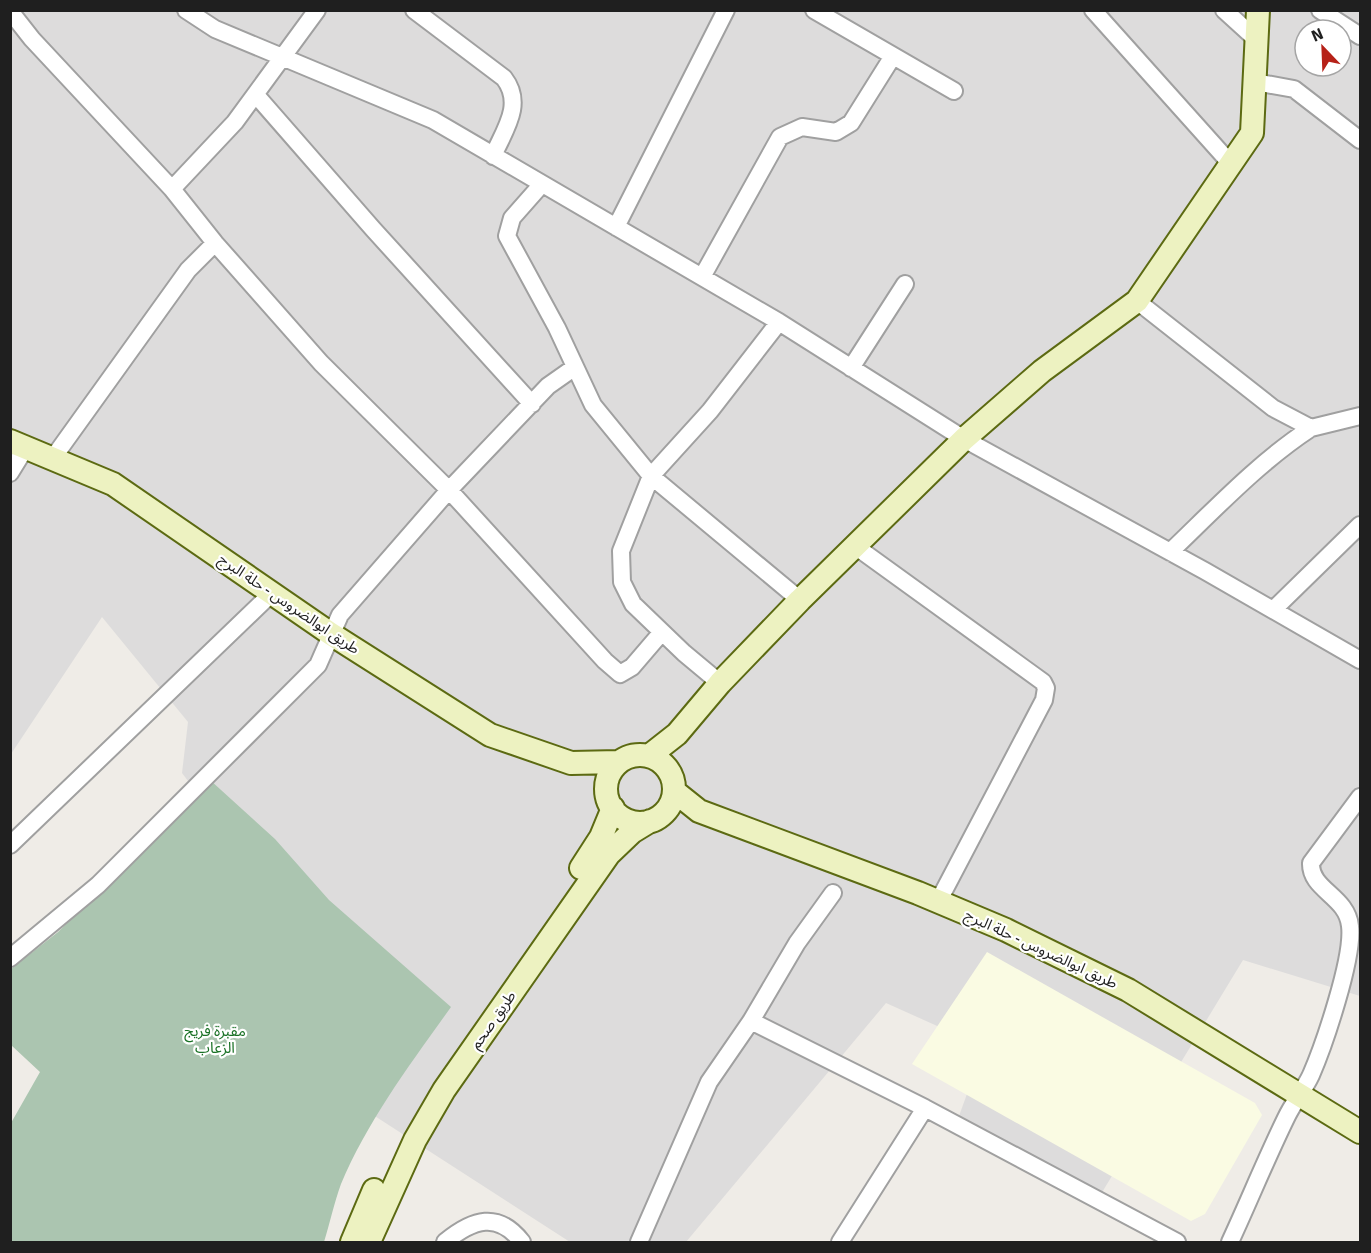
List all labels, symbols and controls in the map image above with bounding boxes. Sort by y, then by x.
north arrow [1293,18,1353,78]
text: N [1308,24,1327,46]
street label: طريق ابوالضروس - حلة البرج [213,550,363,661]
street label: طريق ابوالضروس - حلة البرج [960,906,1120,995]
street label: طريق صحم [466,987,521,1054]
park label: مقبرة فريج الزعاب [184,1022,246,1057]

